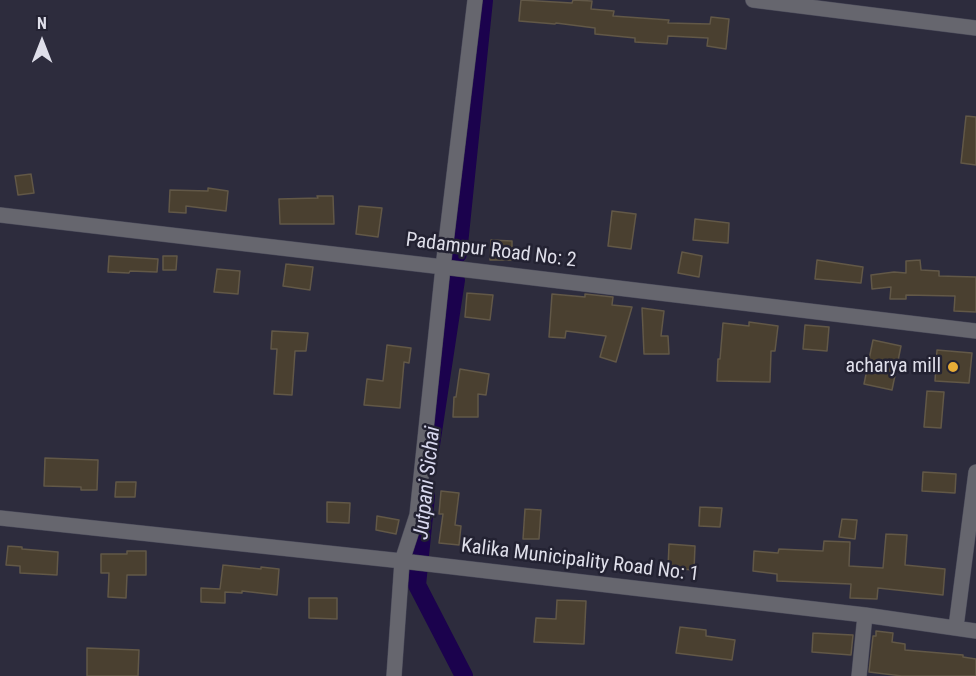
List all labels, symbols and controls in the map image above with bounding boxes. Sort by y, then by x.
north arrow [12,12,72,72]
text: N [37,14,47,33]
street label: Padampur Road No: 2 [404,229,578,273]
place label: acharya mill [845,355,941,379]
marker: acharya mill [946,360,960,374]
water label: Jutpani Sichai [410,425,446,541]
street label: Kalika Municipality Road No: 1 [460,534,700,588]

